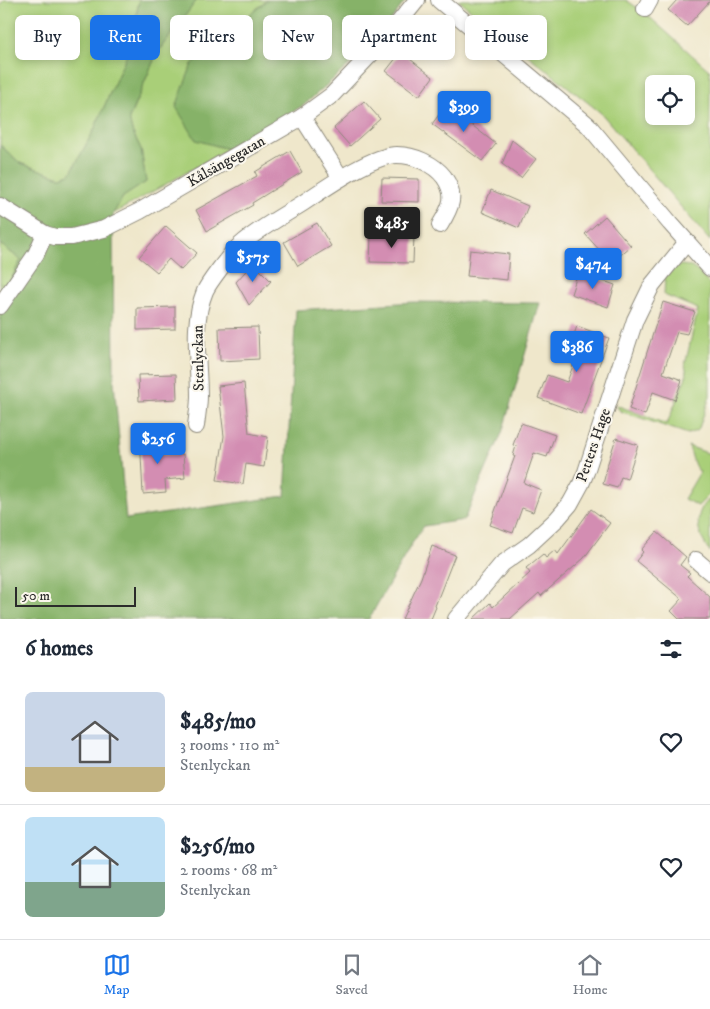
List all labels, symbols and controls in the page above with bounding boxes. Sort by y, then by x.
chip: Buy [15,15,80,60]
chip: Rent [90,15,160,60]
chip: Filters [170,15,253,60]
chip: New [263,15,332,60]
chip: Apartment [342,15,455,60]
chip: House [465,15,547,60]
map controls [645,75,695,125]
button: locate [645,75,695,125]
pin: $399 [434,90,494,133]
text: $399 [449,97,479,117]
street label: Kålsängegatan [184,131,269,191]
pin: $485 [362,206,422,249]
text: $485 [375,213,409,233]
pin: $575 [223,240,283,283]
text: $575 [237,247,270,267]
pin: $474 [563,248,623,290]
text: $474 [576,254,610,274]
street label: Stenlyckan [188,325,209,391]
pin: $386 [547,330,607,373]
text: $386 [561,337,593,357]
street label: Petters Hage [572,406,615,485]
pin: $256 [128,422,188,465]
text: $256 [142,429,174,449]
scale bar [15,584,136,607]
text: 50 m [22,587,50,605]
icon: filters [657,635,685,663]
text: 6 homes [25,636,93,662]
text: $485/mo [180,709,256,735]
icon: home [65,712,125,772]
icon: heart [657,728,685,756]
text: 3 rooms · 110 m² [180,735,279,755]
text: Stenlyckan [180,755,251,775]
text: $256/mo [180,834,255,860]
icon: home [65,837,125,897]
icon: heart [657,853,685,881]
text: 2 rooms · 68 m² [180,860,277,880]
text: Stenlyckan [180,880,251,900]
tab: Map [103,951,131,999]
tab: Saved [336,951,368,999]
tab: Home [573,951,607,999]

